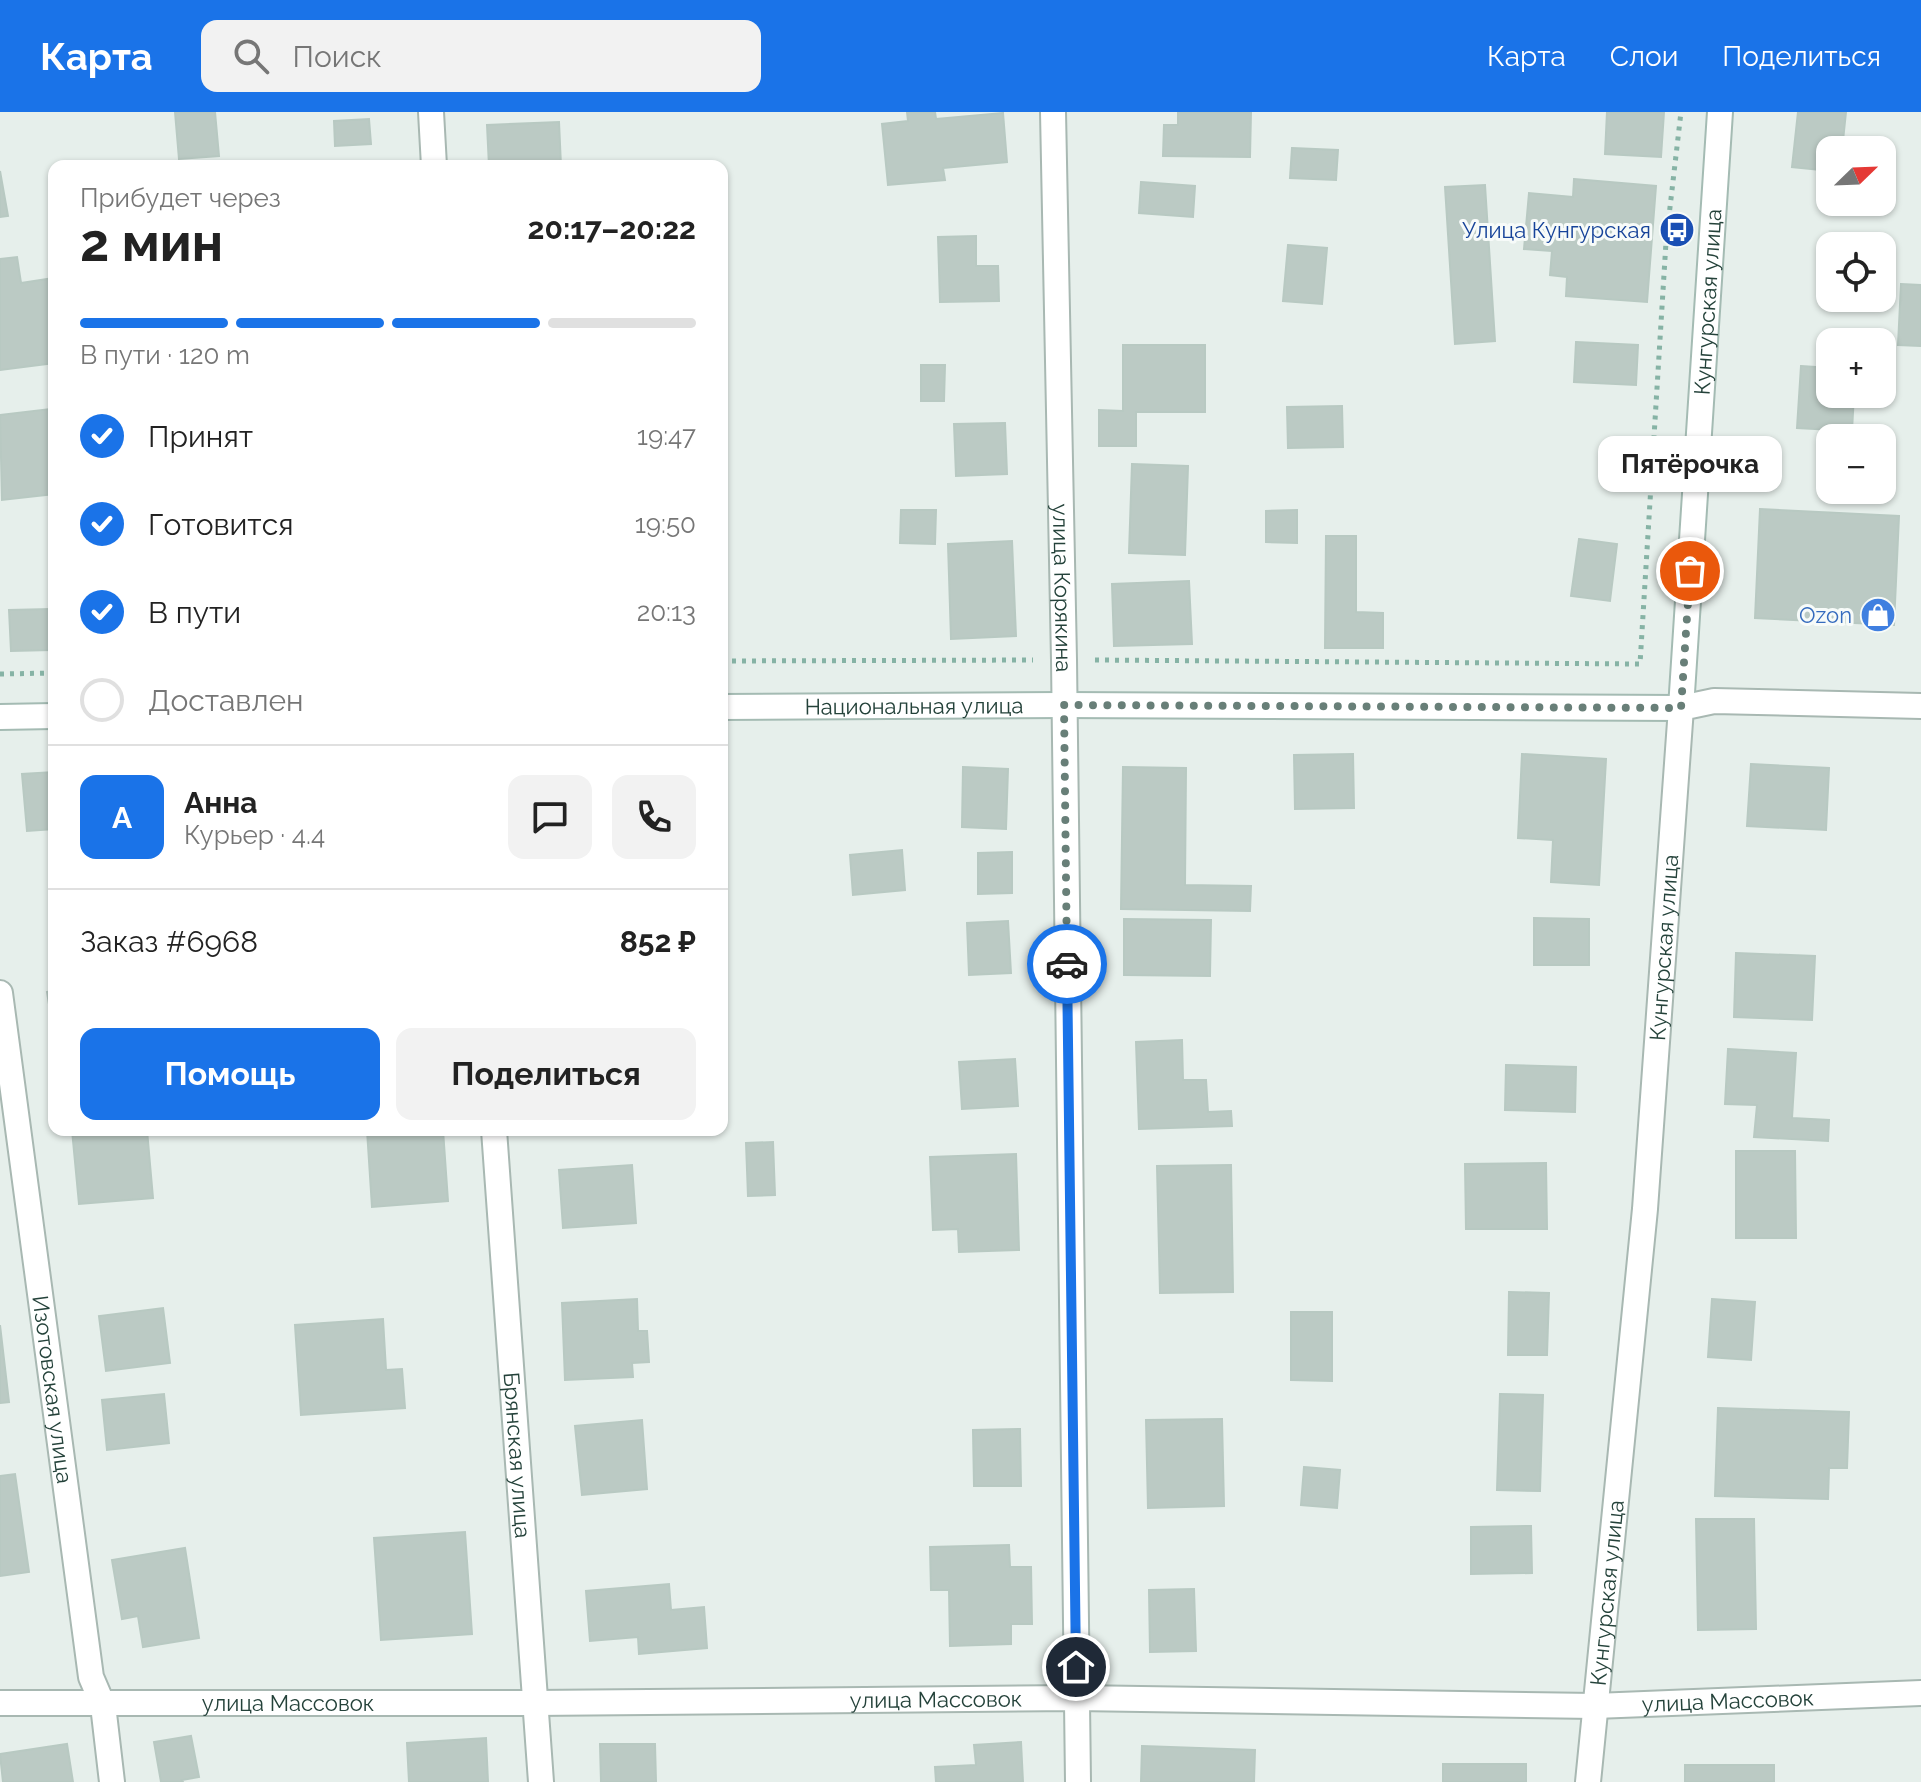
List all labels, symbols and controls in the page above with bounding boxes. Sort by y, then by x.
search box [201,20,761,92]
text: Карта [40,34,153,79]
icon: search [229,34,273,78]
text: Поиск [293,39,382,74]
text: Карта [1487,40,1566,73]
text: Слои [1610,40,1678,73]
text: Поделиться [1722,40,1881,73]
north arrow [1816,136,1896,216]
map controls [1816,136,1896,504]
text: Прибудет через [80,183,281,213]
street label: Кунгурская улица [1689,208,1727,396]
text: 20:17–20:22 [528,211,696,246]
bus stop icon: Улица Кунгурская [1658,211,1696,249]
text: 2 мин [80,212,223,273]
place label: Улица Кунгурская [1462,217,1651,243]
button: locate [1816,232,1896,312]
button: + [1816,328,1896,408]
text: В пути · 120 m [80,340,250,370]
icon: check [80,414,124,458]
text: Принят [148,419,253,454]
text: 19:47 [637,421,696,451]
button: − [1816,424,1896,504]
callout: Пятёрочка [1598,435,1782,491]
text: Пятёрочка [1621,449,1759,479]
icon: check [80,502,124,546]
street label: улица Корякина [1048,503,1077,672]
text: Готовится [148,507,294,542]
text: 19:50 [635,509,696,539]
pin [1656,537,1724,605]
icon: bag [1668,549,1712,593]
icon: check [80,590,124,634]
text: В пути [148,595,241,630]
shop icon: Ozon [1859,596,1897,634]
text: 20:13 [637,597,696,627]
place label: Ozon [1799,602,1852,628]
text: Доставлен [148,683,304,718]
street label: Национальная улица [805,692,1023,720]
button: chat [508,775,592,859]
button: phone [612,775,696,859]
text: Анна [184,785,258,820]
text: А [112,800,132,835]
text: Курьер · 4.4 [184,820,325,850]
street label: Кунгурская улица [1644,854,1683,1041]
text: Заказ #6968 [80,924,258,959]
text: 852 ₽ [620,924,696,959]
courier [1027,924,1107,1004]
icon: car [1045,942,1089,986]
button: Помощь [80,1028,380,1120]
button: Поделиться [396,1028,696,1120]
street label: Изотовская улица [27,1294,78,1485]
street label: Брянская улица [498,1371,536,1539]
street label: Кунгурская улица [1585,1499,1629,1687]
pin [1042,1633,1110,1701]
icon: home [1054,1645,1098,1689]
street label: улица Массовок [1641,1684,1814,1717]
street label: улица Массовок [850,1685,1022,1713]
street label: улица Массовок [202,1690,374,1716]

